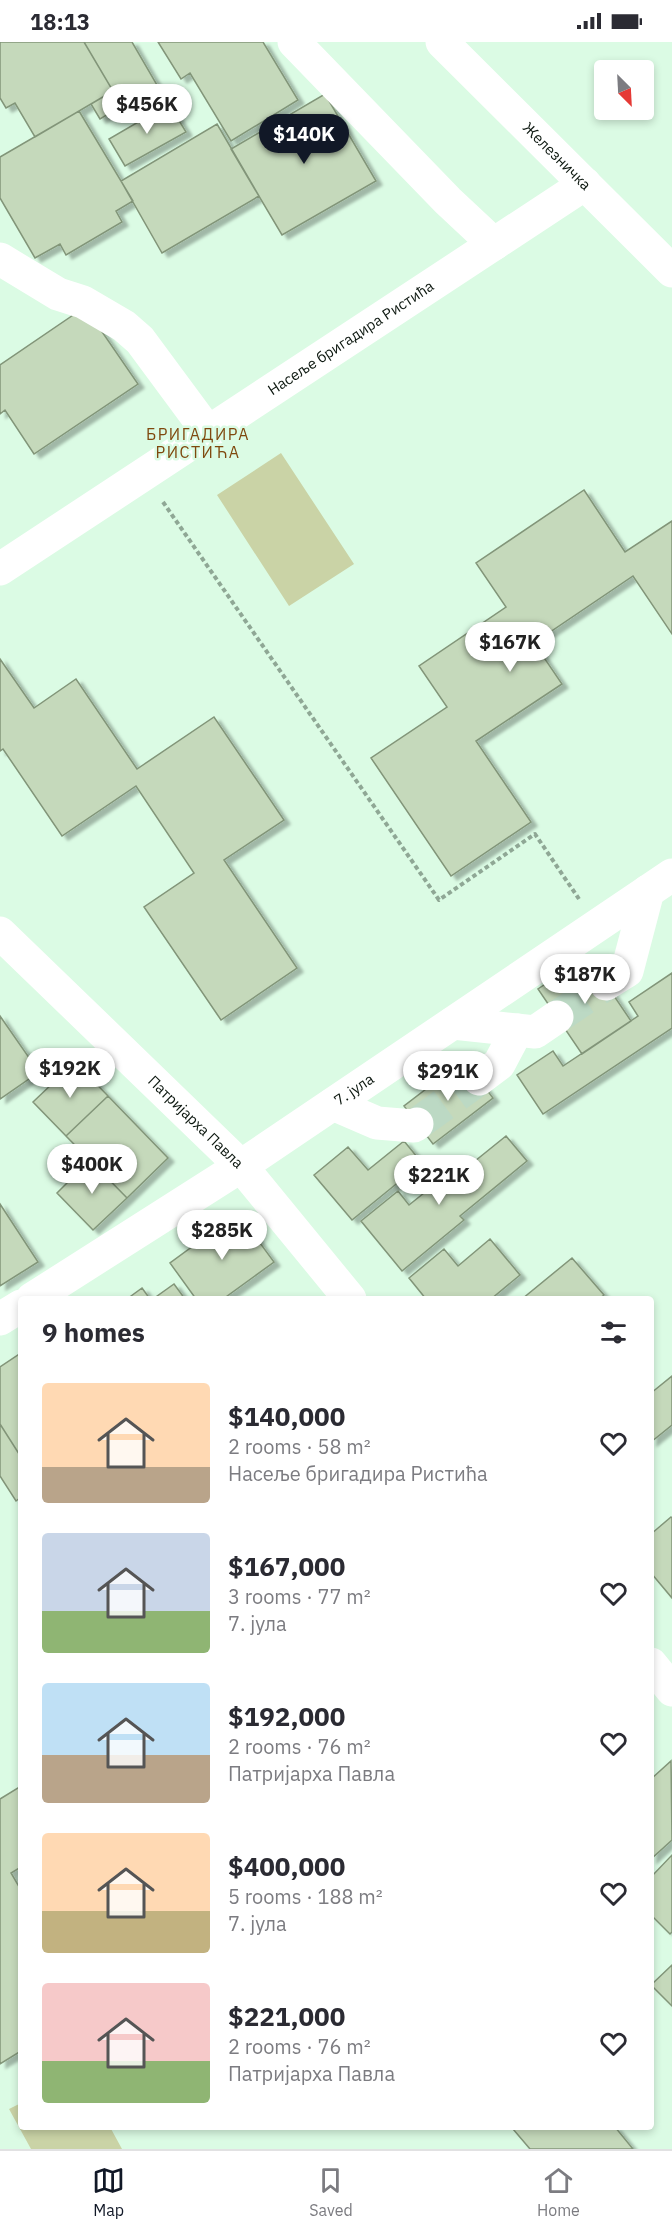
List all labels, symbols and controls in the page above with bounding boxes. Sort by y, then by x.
text: 18:13 [30,7,90,36]
north arrow [594,60,654,120]
map controls [594,60,654,120]
pin: $456K [105,84,189,135]
text: $456K [116,90,178,117]
pin: $140K [262,114,346,165]
street label: Железничка [519,118,595,194]
text: $140K [273,120,335,147]
street label: Насеље бригадира Ристића [264,276,437,399]
district label: БРИГАДИРА РИСТИЋА [146,424,250,462]
pin: $167K [468,622,552,673]
text: $167K [479,628,541,655]
pin: $187K [543,954,627,1005]
text: $187K [554,960,616,987]
pin: $192K [28,1048,112,1099]
pin: $291K [406,1051,490,1102]
text: $192K [39,1054,101,1081]
text: $291K [417,1057,479,1084]
street label: 7. јула [330,1069,377,1110]
street label: Патријарха Павла [144,1071,248,1172]
pin: $400K [50,1144,134,1195]
text: $400K [61,1150,123,1177]
pin: $221K [397,1155,481,1206]
text: $221K [408,1161,470,1188]
pin: $285K [180,1210,264,1261]
text: $285K [191,1216,253,1243]
text: 9 homes [42,1315,145,1349]
icon: filters [597,1316,630,1349]
text: $140,000 [228,1399,345,1433]
icon: home [90,1407,162,1479]
icon: heart [597,1427,630,1460]
text: 2 rooms · 58 m² [228,1433,371,1460]
text: Насеље бригадира Ристића [228,1460,488,1487]
text: $167,000 [228,1549,345,1583]
icon: home [90,1557,162,1629]
icon: heart [597,1577,630,1610]
text: 3 rooms · 77 m² [228,1583,371,1610]
text: 7. јула [228,1610,287,1637]
text: $192,000 [228,1699,345,1733]
icon: home [90,1707,162,1779]
icon: heart [597,1727,630,1760]
text: 2 rooms · 76 m² [228,1733,371,1760]
text: Патријарха Павла [228,1760,395,1787]
text: $400,000 [228,1849,345,1883]
icon: home [90,1857,162,1929]
icon: heart [597,1877,630,1910]
text: 5 rooms · 188 m² [228,1883,383,1910]
text: 7. јула [228,1910,287,1937]
text: $221,000 [228,1999,345,2033]
icon: home [90,2007,162,2079]
icon: heart [597,2027,630,2060]
text: 2 rooms · 76 m² [228,2033,371,2060]
text: Патријарха Павла [228,2060,395,2087]
tab: Map [92,2164,125,2220]
tab: Saved [309,2164,353,2220]
tab: Home [537,2164,580,2220]

